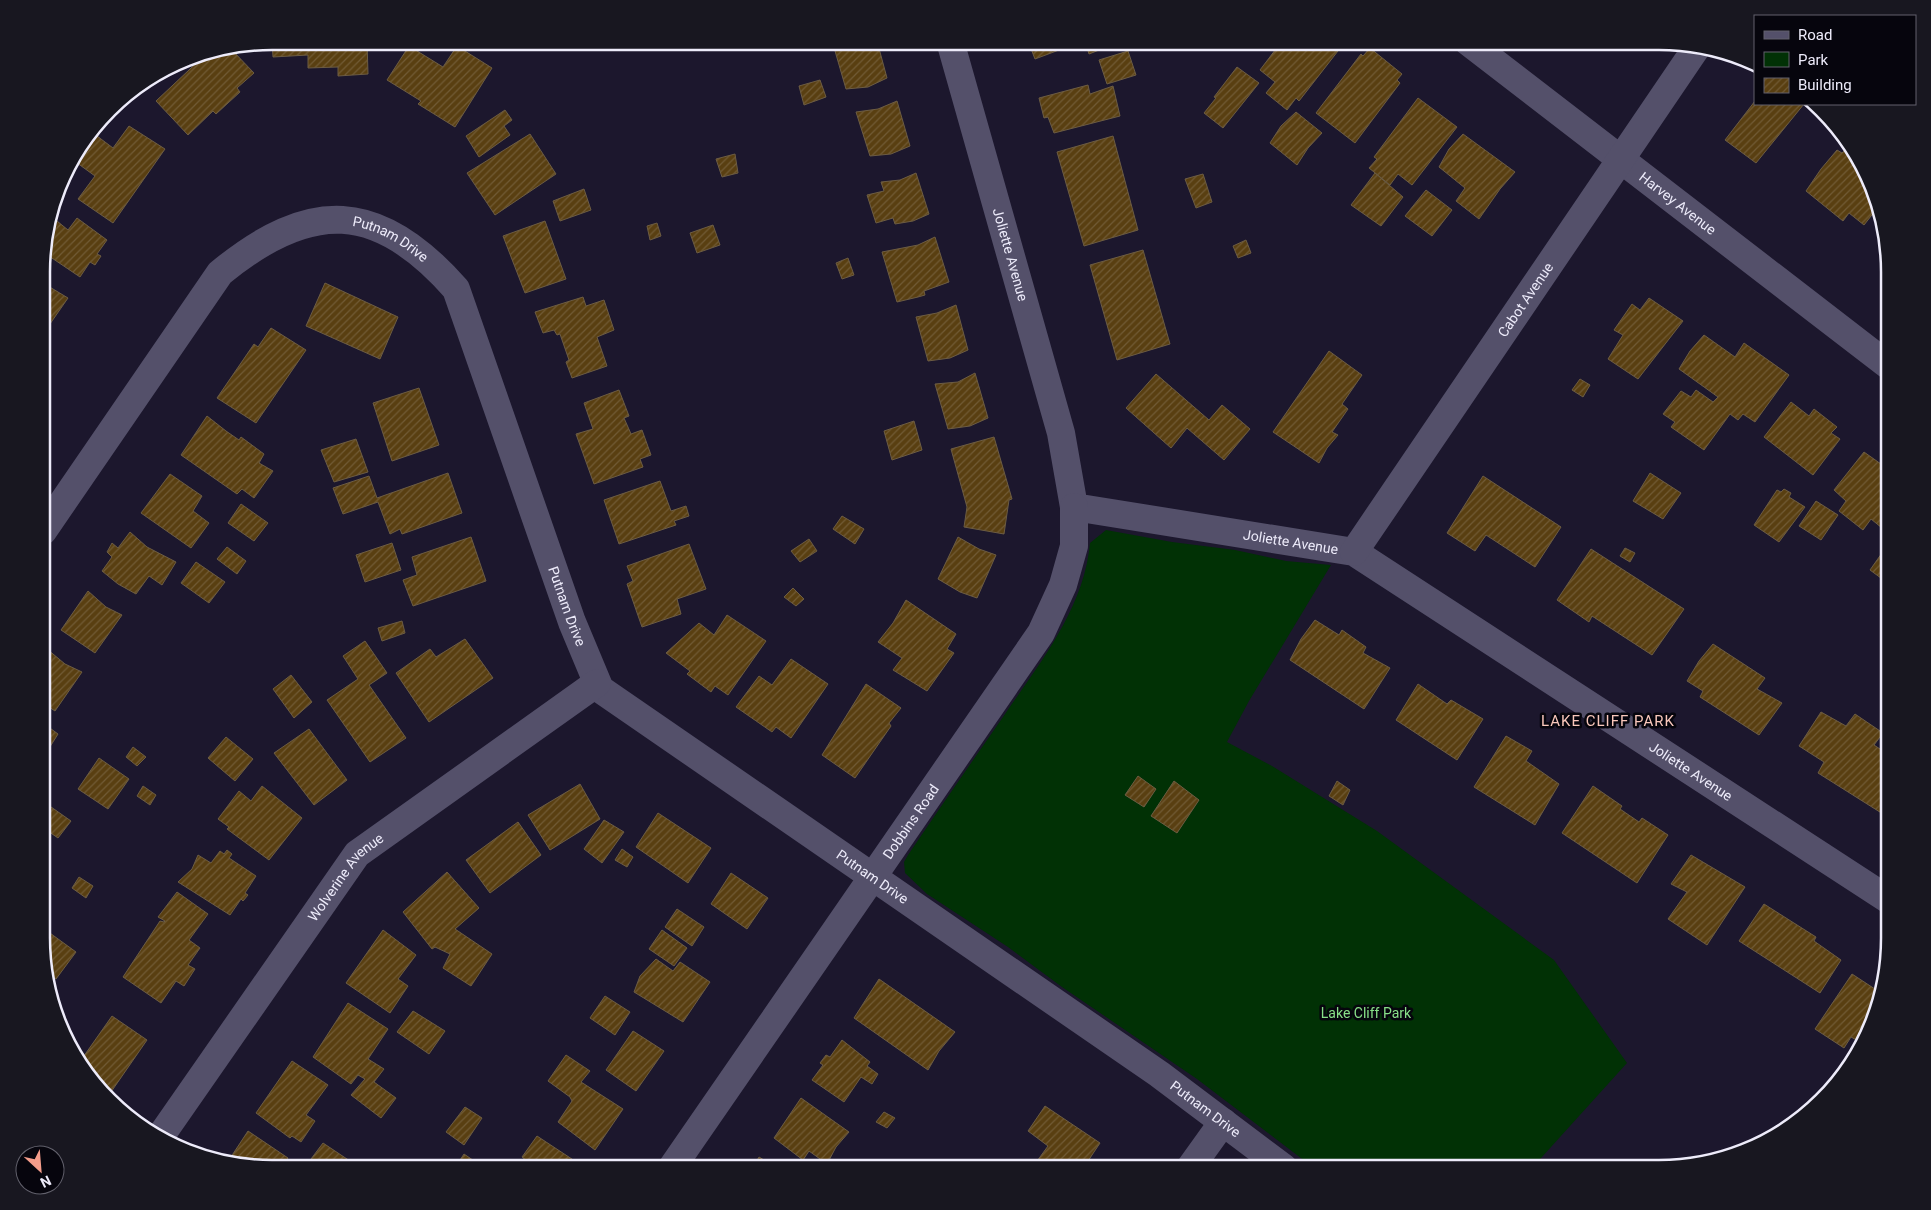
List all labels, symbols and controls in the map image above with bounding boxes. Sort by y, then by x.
legend [1754,15,1916,105]
text: Road [1798,26,1832,44]
text: Park [1798,51,1829,69]
text: Building [1798,76,1852,94]
street label: Harvey Avenue [1636,169,1719,238]
street label: Joliette Avenue [990,206,1031,303]
street label: Putnam Drive [352,213,432,265]
street label: Cabot Avenue [1494,259,1556,340]
street label: Joliette Avenue [1242,526,1339,557]
street label: Putnam Drive [545,564,589,648]
district label: LAKE CLIFF PARK [1541,712,1675,730]
street label: Joliette Avenue [1646,738,1735,804]
street label: Dobbins Road [879,781,942,862]
street label: Wolverine Avenue [305,830,386,924]
street label: Putnam Drive [833,846,911,907]
park label: Lake Cliff Park [1321,1005,1412,1021]
street label: Putnam Drive [1167,1077,1244,1140]
north arrow [15,1145,65,1195]
text: N [38,1172,54,1191]

